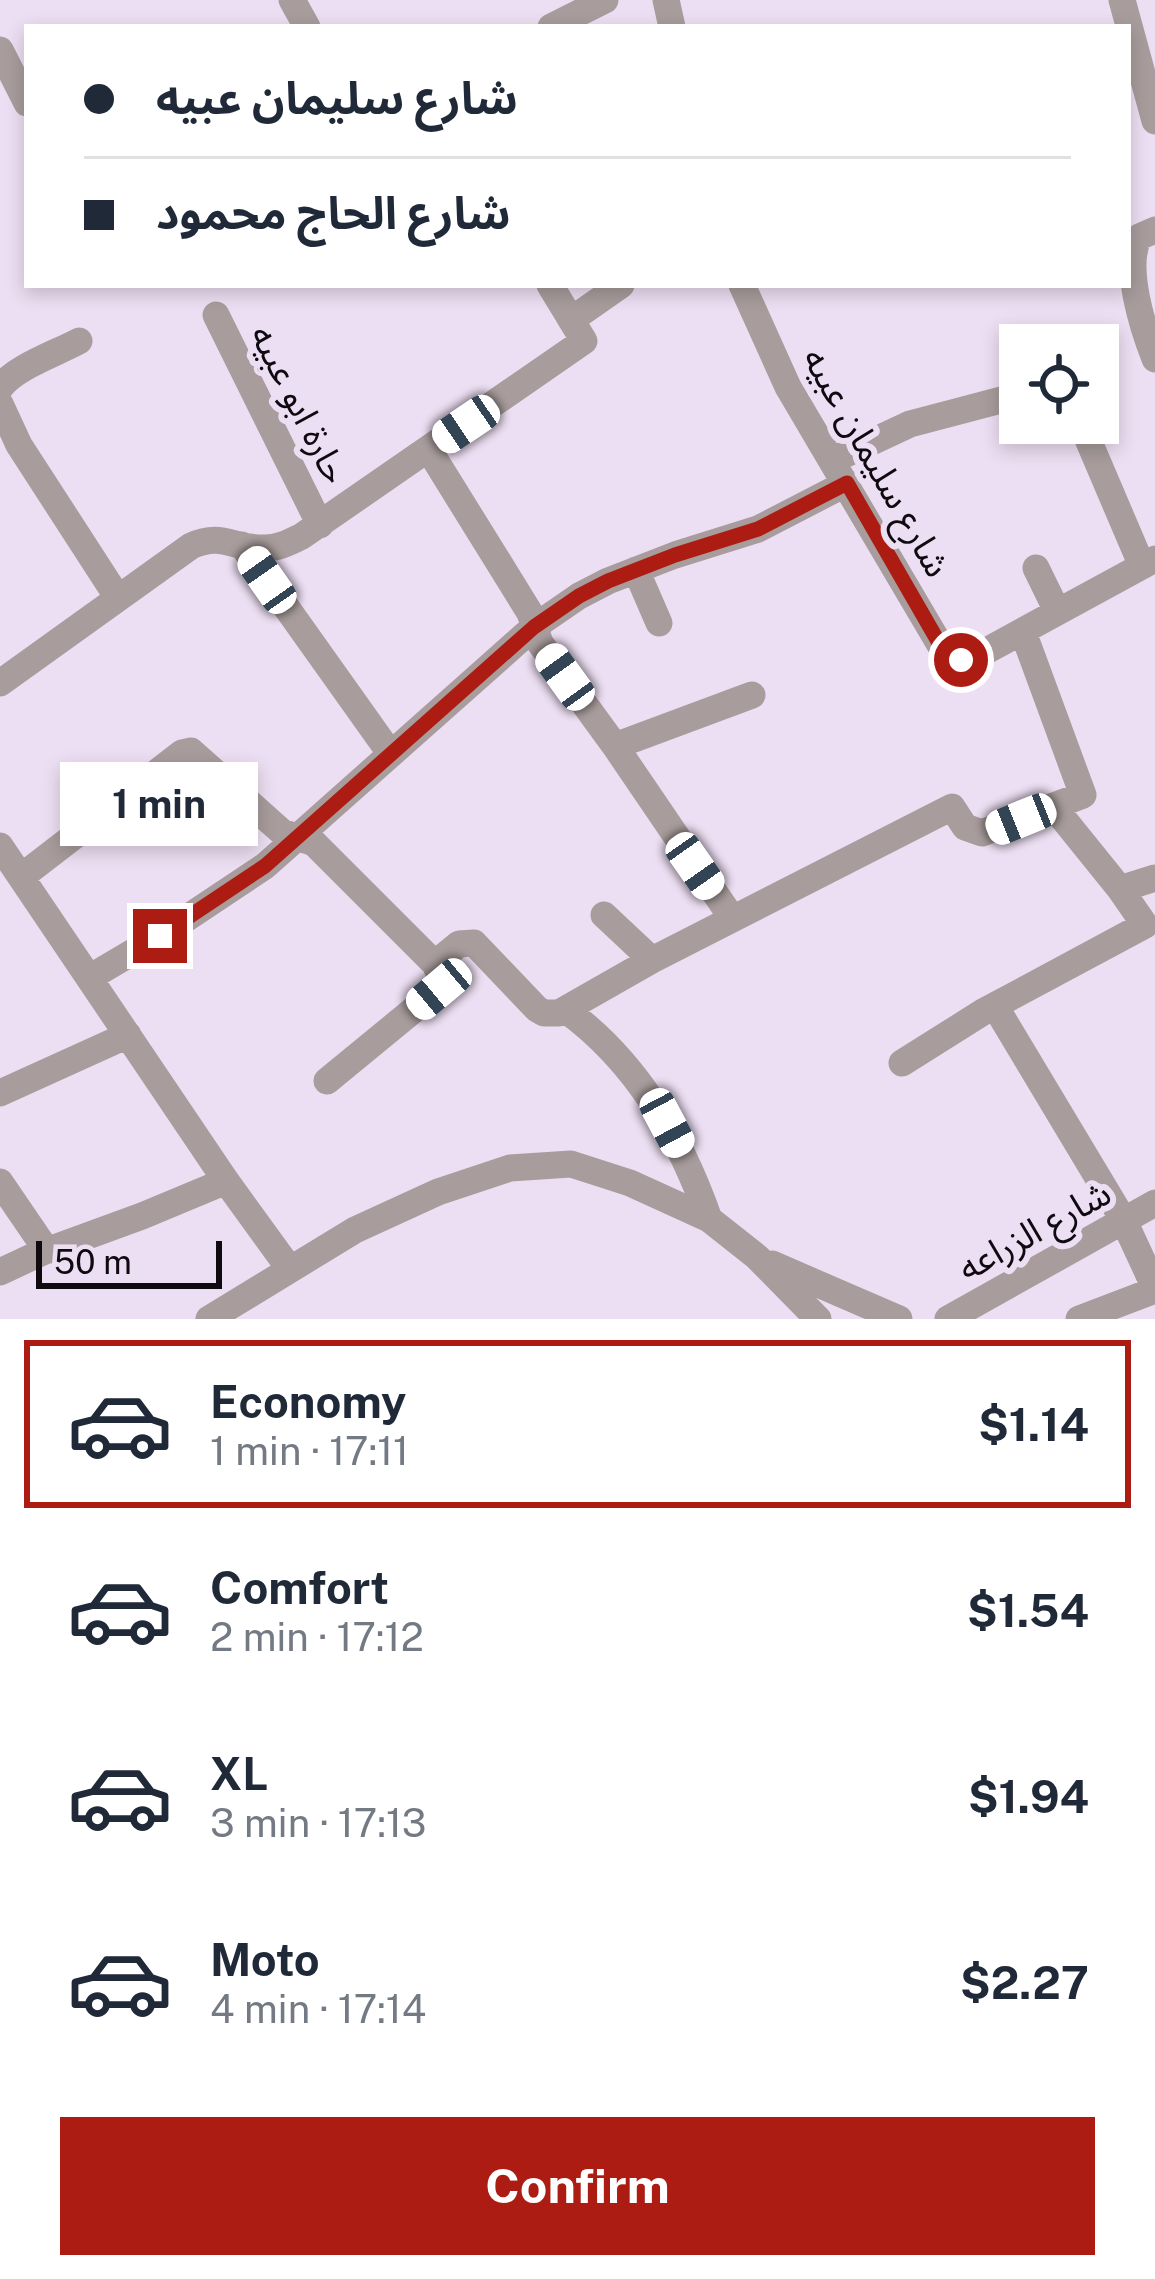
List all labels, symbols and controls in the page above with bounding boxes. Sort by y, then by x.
text: شارع سليمان عبيه [156,71,518,124]
text: شارع الحاج محمود [156,186,511,239]
street label: حارة ابو عبيه [241,318,358,491]
map controls [999,324,1119,444]
button: locate [999,324,1119,444]
street label: شارع سليمان عبيه [789,340,960,587]
car [426,389,506,459]
car [232,540,302,620]
route start [934,633,988,687]
car [529,637,601,717]
callout: 1 min [61,762,259,846]
text: 1 min [112,781,206,827]
car [981,789,1061,849]
car [660,826,730,906]
route end [133,909,187,963]
car [400,952,478,1026]
car [634,1083,700,1163]
street label: شارع الزراعه [951,1171,1120,1294]
scale bar [36,1235,222,1288]
text: 50 m [54,1243,132,1281]
icon: car [66,1370,174,1478]
text: Economy [210,1375,406,1428]
text: $1.14 [978,1398,1089,1451]
text: 1 min · 17:11 [210,1428,409,1474]
icon: car [66,1556,174,1664]
text: Comfort [210,1561,389,1614]
text: $1.54 [967,1584,1089,1637]
text: 2 min · 17:12 [210,1614,424,1660]
icon: car [66,1742,174,1850]
text: XL [210,1747,268,1800]
text: $1.94 [968,1770,1089,1823]
text: 3 min · 17:13 [210,1800,426,1846]
icon: car [66,1928,174,2036]
text: Moto [210,1933,320,1986]
text: $2.27 [960,1956,1089,2009]
text: 4 min · 17:14 [210,1986,426,2032]
button: Confirm [60,2117,1095,2255]

